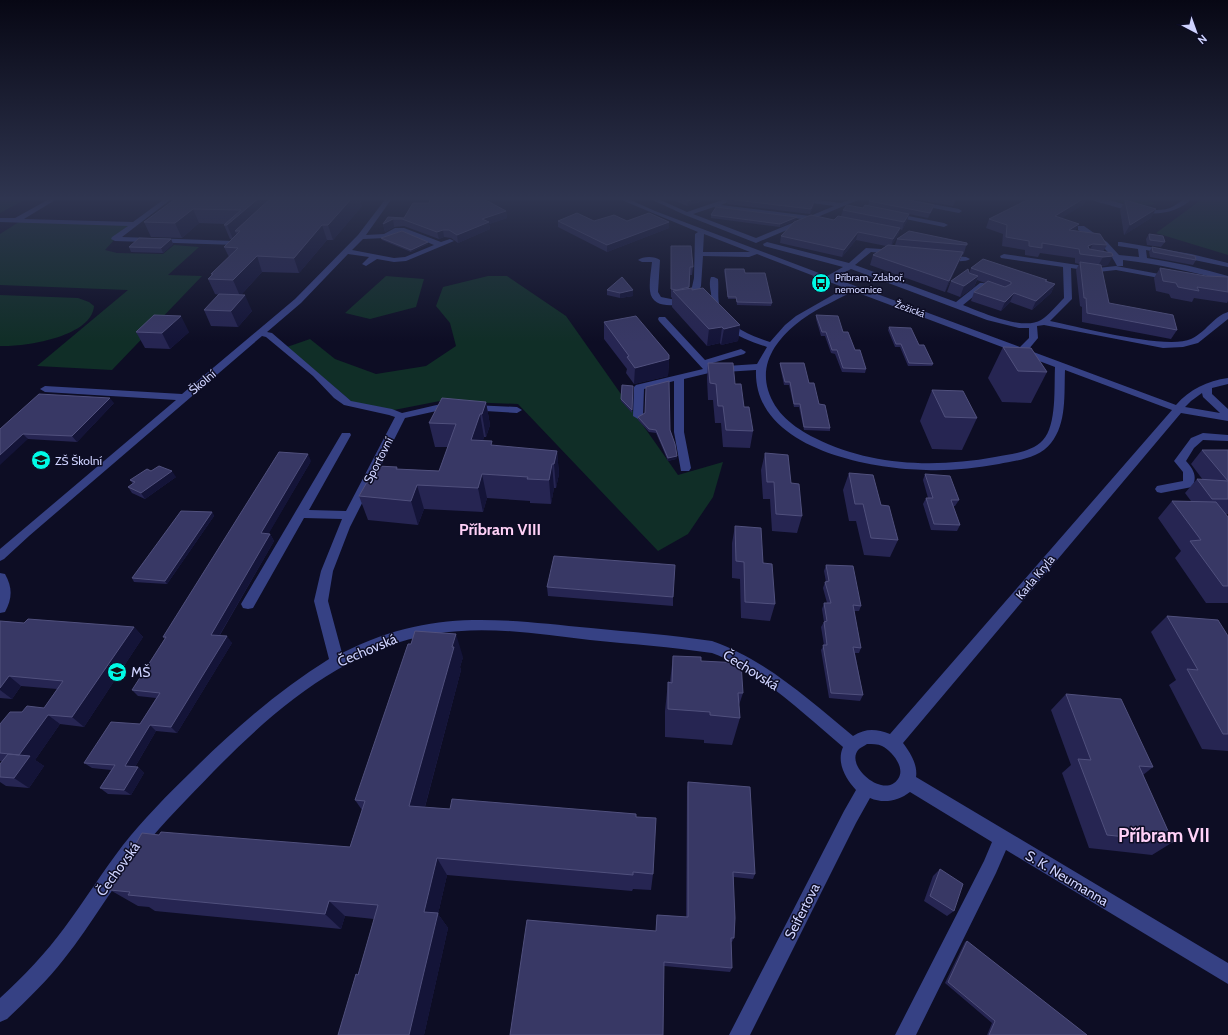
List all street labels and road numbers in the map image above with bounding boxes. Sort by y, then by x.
street label: Žežická [893,298,927,320]
street label: Školní [185,366,219,398]
street label: Sportovní [360,434,396,486]
street label: Karla Kryla [1012,552,1058,602]
street label: Čechovská [335,629,400,671]
street label: Čechovská [720,646,783,694]
street label: Čechovská [92,838,144,900]
street label: S. K. Neumanna [1022,846,1112,910]
street label: Seifertova [780,880,824,942]

